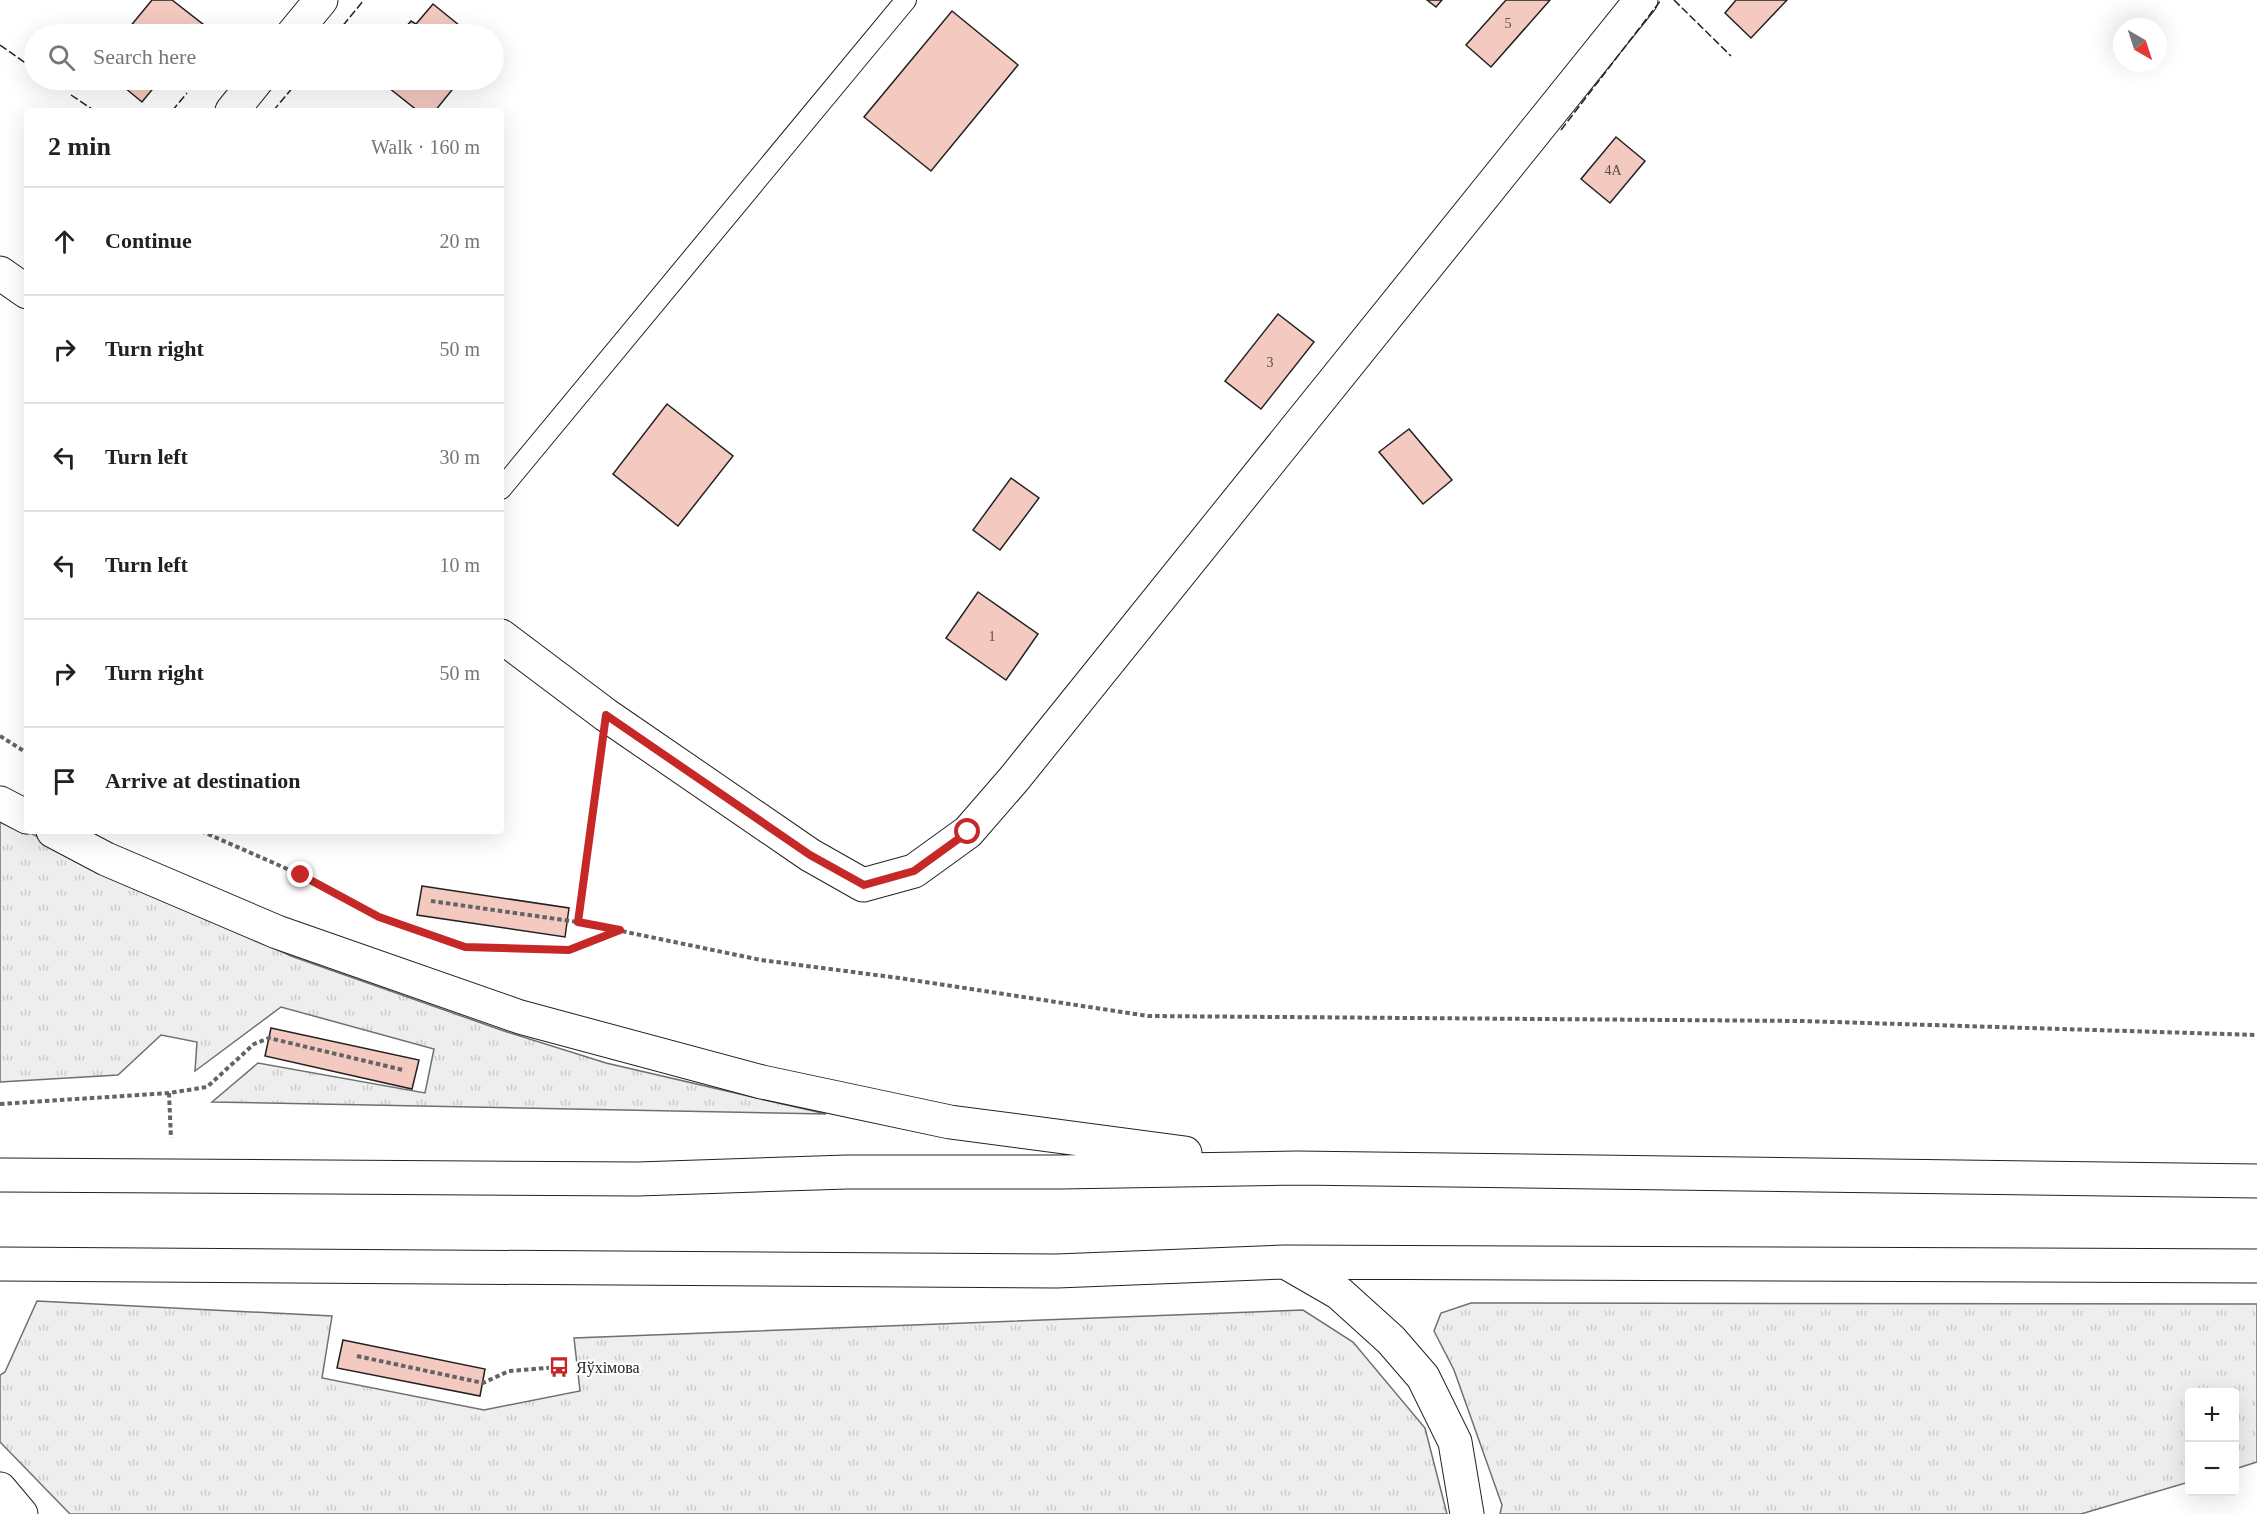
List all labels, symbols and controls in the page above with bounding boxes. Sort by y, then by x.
house number: 5 [1505,16,1512,31]
north arrow [2113,18,2167,72]
search box [24,24,504,90]
icon: search [45,41,78,74]
text: Search here [93,44,196,69]
text: 2 min [48,132,111,161]
text: Walk · 160 m [371,136,480,158]
house number: 4А [1604,163,1622,178]
icon: ahead [48,225,81,258]
text: Continue [105,228,192,253]
text: 20 m [439,230,480,252]
icon: right [48,333,81,366]
text: Turn right [105,336,204,361]
text: 50 m [439,338,480,360]
house number: 3 [1267,355,1274,370]
icon: left [48,441,81,474]
text: Turn left [105,444,188,469]
text: 30 m [439,446,480,468]
icon: left [48,549,81,582]
text: Turn left [105,552,188,577]
text: 10 m [439,554,480,576]
house number: 1 [989,629,996,644]
icon: right [48,657,81,690]
text: Turn right [105,660,204,685]
text: 50 m [439,662,480,684]
icon: arrive [48,765,81,798]
text: Arrive at destination [105,768,301,793]
route start [954,818,980,844]
route end [287,861,313,887]
bus stop icon: Яўхімова [547,1355,571,1379]
place label: Яўхімова [576,1359,640,1377]
map controls [2185,1388,2239,1496]
button: + [2185,1388,2239,1442]
button: − [2185,1442,2239,1496]

